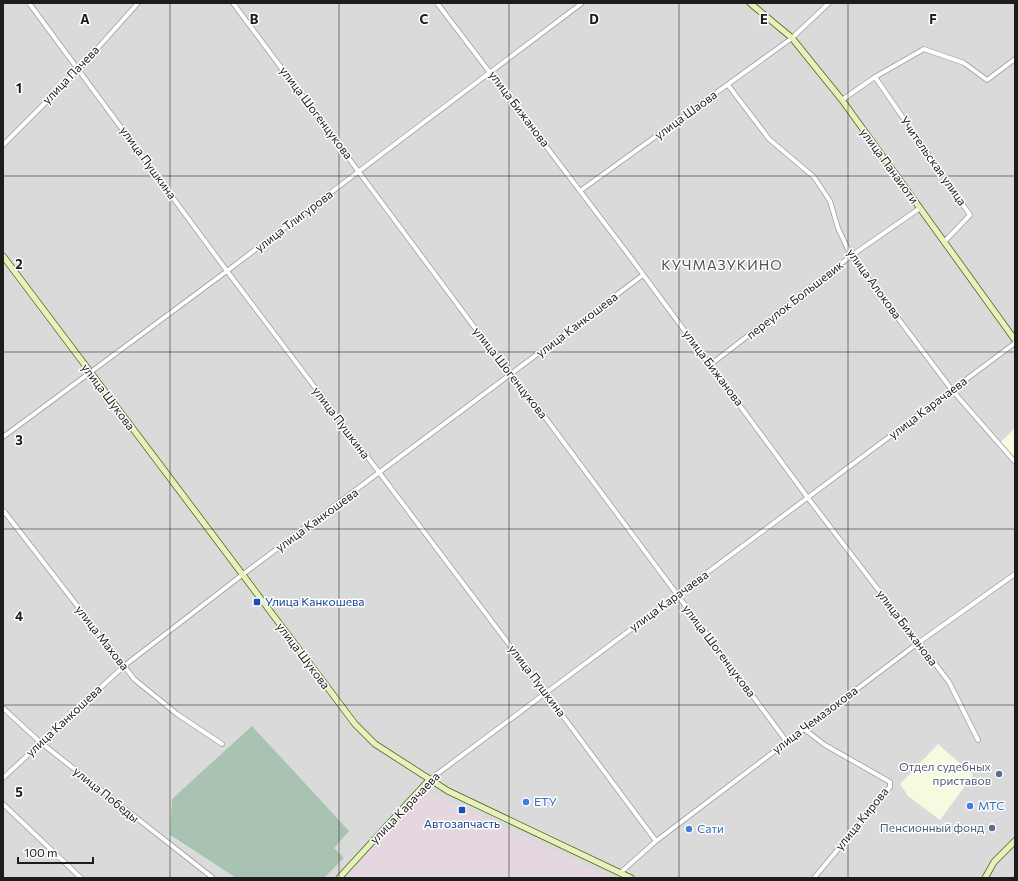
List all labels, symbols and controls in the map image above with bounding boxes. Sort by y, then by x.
text: A [80,11,90,27]
text: B [250,11,259,27]
text: C [420,11,429,27]
text: D [589,11,599,27]
text: E [760,11,768,27]
text: F [929,11,937,27]
street label: улица Пачева [39,42,102,106]
street label: улица Шогенцукова [277,63,356,161]
street label: улица Бижанова [487,68,553,149]
text: 1 [16,80,22,96]
street label: улица Шаова [652,87,719,142]
street label: Учительская улица [898,113,970,208]
street label: улица Пушкина [118,123,180,202]
street label: улица Панаиоти [858,125,922,206]
street label: улица Тлигурова [252,186,335,254]
street label: улица Алокова [845,246,905,321]
text: 2 [15,256,23,272]
district label: КУЧМАЗУКИНО [661,256,783,273]
street label: переулок Большевик [743,257,846,341]
street label: улица Канкошева [533,289,620,359]
street label: улица Шогенцукова [471,324,551,421]
street label: улица Бижанова [681,327,747,408]
street label: улица Шукова [79,360,138,432]
street label: улица Карачаева [886,373,969,441]
street label: улица Пушкина [310,384,373,461]
text: 3 [15,432,23,448]
street label: улица Канкошева [272,485,360,554]
street label: улица Карачаева [626,567,711,634]
street label: улица Бижанова [875,587,941,668]
place label: Улица Канкошева [265,594,365,608]
marker: Улица Канкошева [252,597,262,607]
street label: улица Шогенцукова [680,601,759,699]
street label: улица Махова [73,602,132,673]
text: 4 [15,608,23,624]
street label: улица Шукова [274,619,333,691]
street label: улица Пушкина [506,642,569,719]
street label: улица Канкошева [23,682,104,759]
street label: улица Чемазокова [769,683,860,756]
place label: Отдел судебных приставов [899,759,992,787]
street label: улица Победы [71,763,142,825]
street label: улица Карачаева [367,769,442,846]
marker: Отдел судебных приставов [994,769,1004,779]
text: 5 [15,784,23,800]
street label: улица Кирова [832,784,891,853]
place label: ЕТУ [534,794,557,808]
marker: ЕТУ [521,797,531,807]
place label: МТС [978,798,1005,812]
marker: МТС [965,801,975,811]
marker: Автозапчасть [457,805,467,815]
place label: Автозапчасть [424,816,500,830]
place label: Пенсионный фонд [880,820,984,834]
place label: Сати [697,821,724,835]
marker: Пенсионный фонд [987,823,997,833]
marker: Сати [684,824,694,834]
scale bar [18,839,93,865]
text: 100 m [24,845,58,859]

